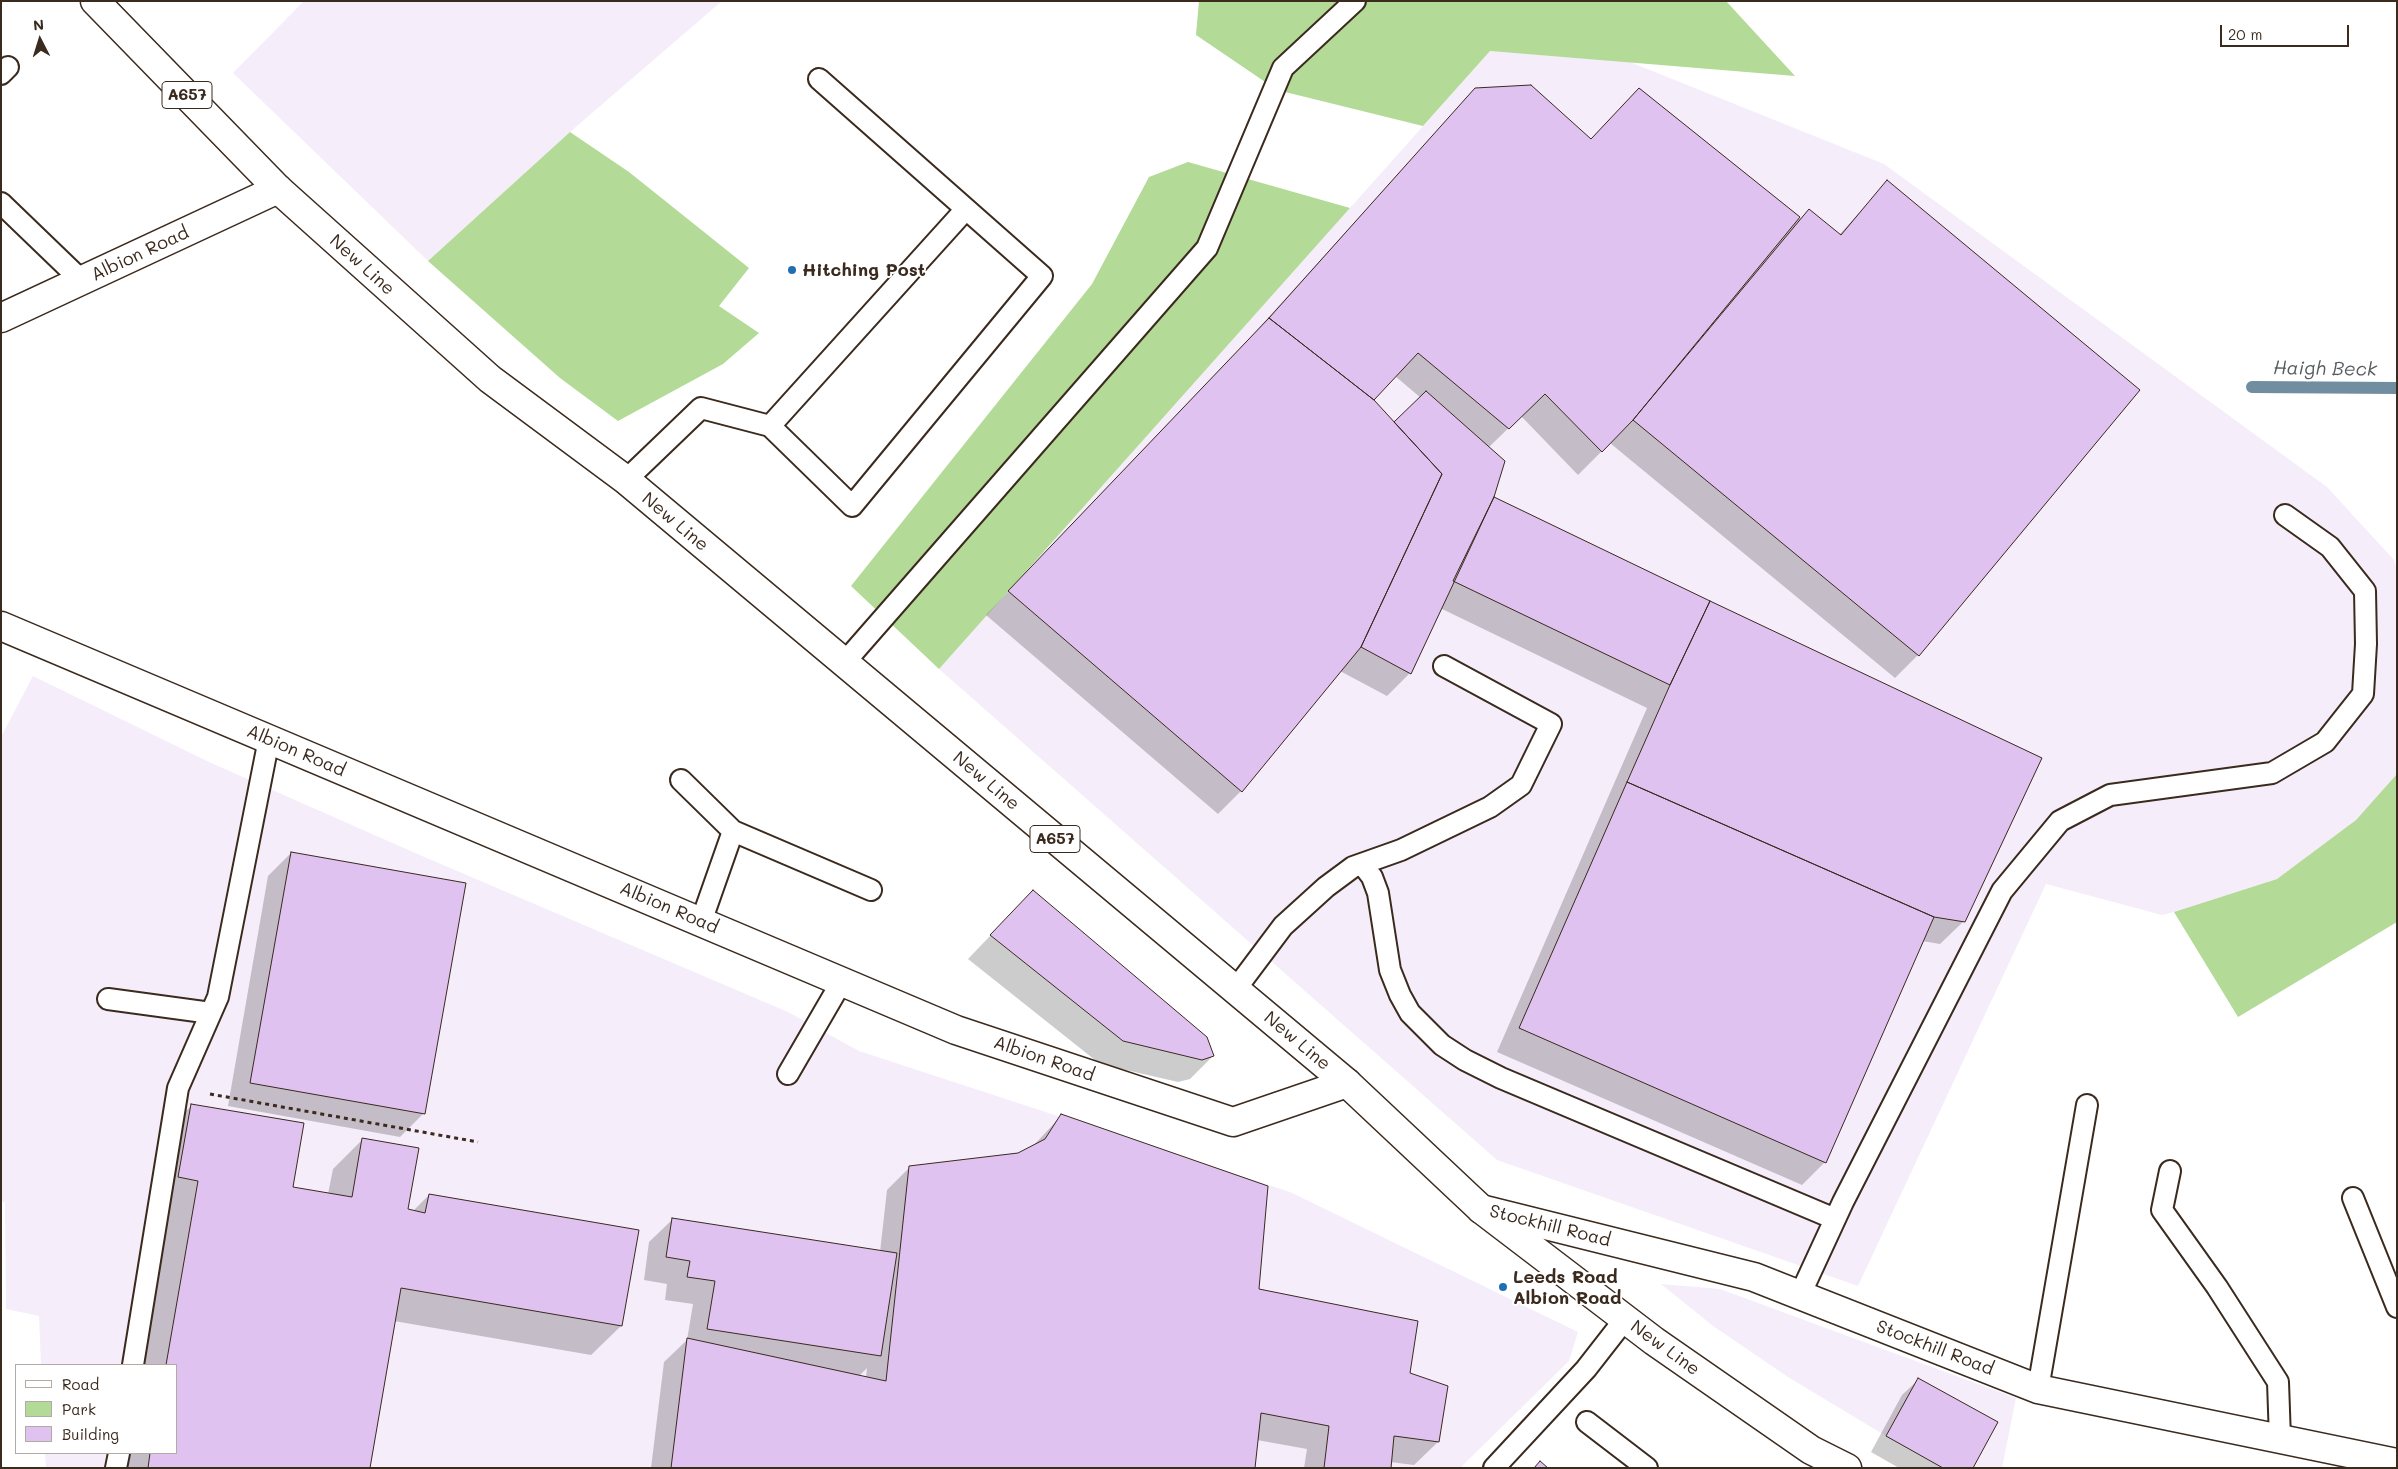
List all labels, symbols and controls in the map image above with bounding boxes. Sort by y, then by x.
north arrow [15,15,65,65]
text: N [33,15,45,34]
scale bar [2223,15,2352,47]
text: 20 m [2228,24,2262,44]
road number: A657 [162,82,212,108]
street label: Albion Road [88,222,192,286]
street label: New Line [325,230,399,300]
place label: Hitching Post [802,259,926,281]
marker: Hitching Post [786,264,798,276]
water label: Haigh Beck [2273,357,2377,381]
street label: New Line [637,488,713,556]
street label: Albion Road [243,721,349,781]
street label: New Line [948,747,1024,815]
road number: A657 [1030,826,1080,852]
street label: Albion Road [616,878,722,938]
street label: New Line [1259,1007,1335,1075]
street label: Albion Road [991,1032,1097,1086]
street label: Stockhill Road [1487,1201,1613,1251]
place label: Leeds Road Albion Road [1513,1266,1622,1308]
marker: Leeds Road Albion Road [1497,1281,1509,1293]
street label: New Line [1626,1316,1704,1380]
street label: Stockhill Road [1873,1316,1997,1380]
legend [15,1364,178,1454]
text: Road [62,1374,99,1394]
text: Park [62,1399,96,1419]
text: Building [62,1424,119,1444]

